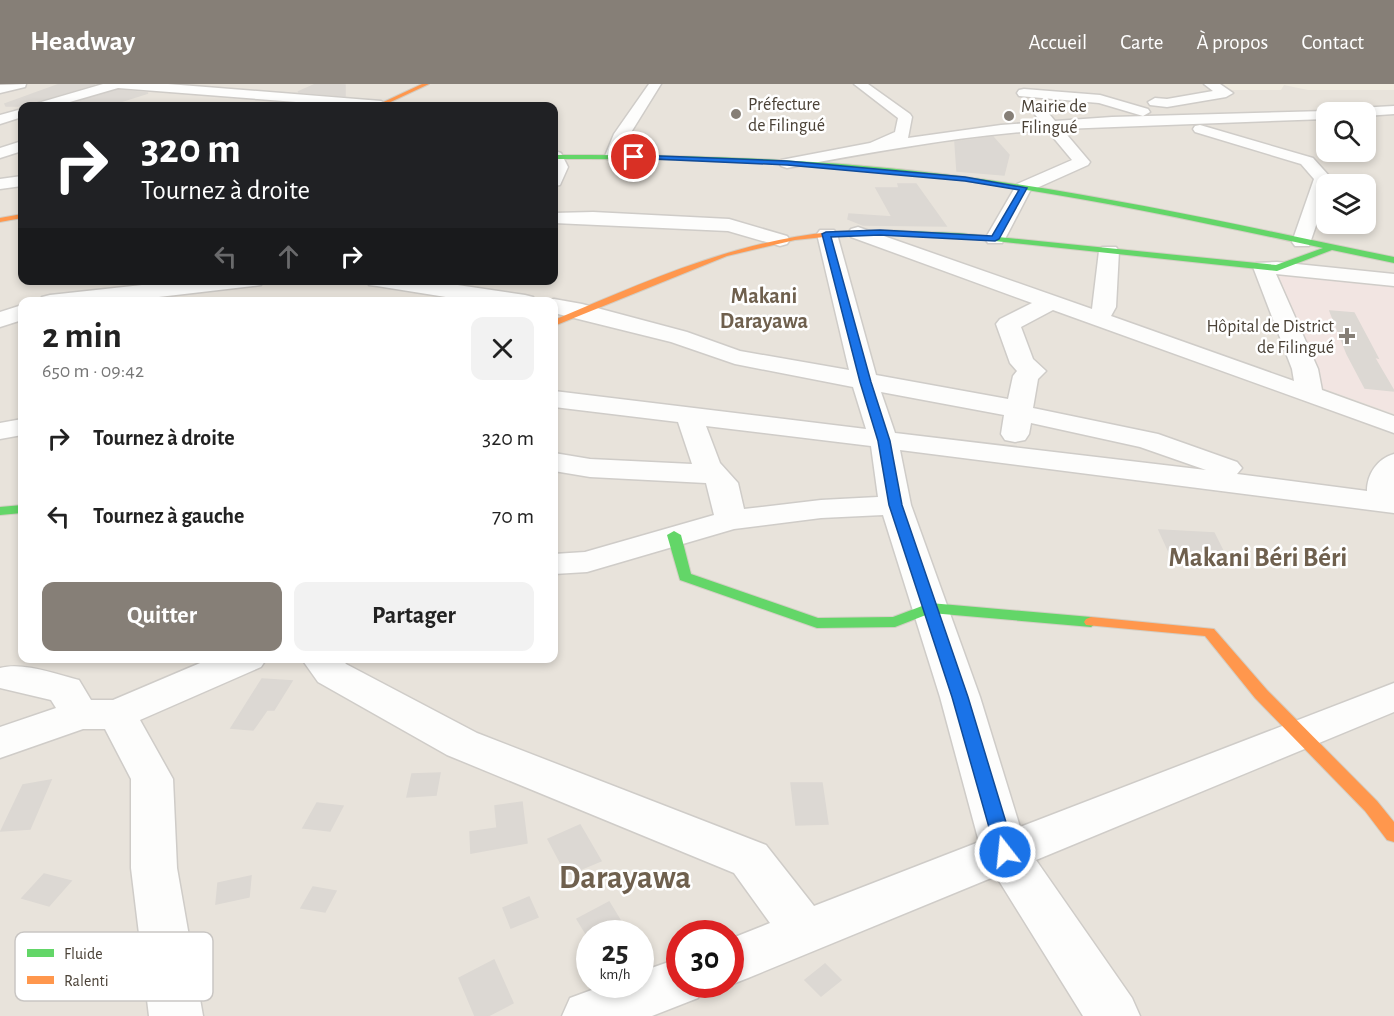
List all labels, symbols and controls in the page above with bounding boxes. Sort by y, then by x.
text: Headway [30,28,135,56]
text: Accueil [1029,32,1087,53]
text: Carte [1120,32,1163,53]
text: À propos [1196,32,1268,53]
text: Contact [1301,32,1364,53]
place label: Préfecture de Filingué [748,96,825,135]
place label: Mairie de Filingué [1021,98,1087,137]
map controls [1316,102,1376,234]
button: search [1316,102,1376,162]
marker: Préfecture de Filingué [729,107,743,121]
marker: Mairie de Filingué [1002,109,1016,123]
icon: right [42,126,120,204]
text: 320 m [141,128,241,170]
pin [608,131,659,182]
icon: arrive [617,140,650,173]
button: layers [1316,174,1376,234]
text: Tournez à droite [141,177,310,204]
icon: left [209,240,242,273]
icon: ahead [272,240,305,273]
icon: right [335,240,368,273]
district label: Makani Darayawa [720,285,809,333]
button: close [471,317,534,380]
text: 2 min [42,318,122,354]
place label: Hôpital de District de Filingué [1206,318,1334,357]
marker: Hôpital de District de Filingué [1338,327,1356,345]
text: 650 m · 09:42 [42,361,144,381]
icon: right [42,422,75,455]
text: Tournez à droite [93,427,235,449]
text: 320 m [482,427,534,449]
icon: left [42,500,75,533]
text: Tournez à gauche [93,505,244,527]
text: 70 m [492,505,534,527]
district label: Makani Béri Béri [1169,544,1347,571]
button: Quitter [42,582,282,651]
button: Partager [294,582,534,651]
position arrow [973,820,1037,884]
district label: Darayawa [559,862,691,895]
speed limit sign: 30 [666,920,744,998]
legend [15,932,213,1001]
text: 25 [601,937,629,967]
text: Fluide [64,946,103,962]
text: km/h [600,967,630,982]
text: Ralenti [64,973,109,989]

